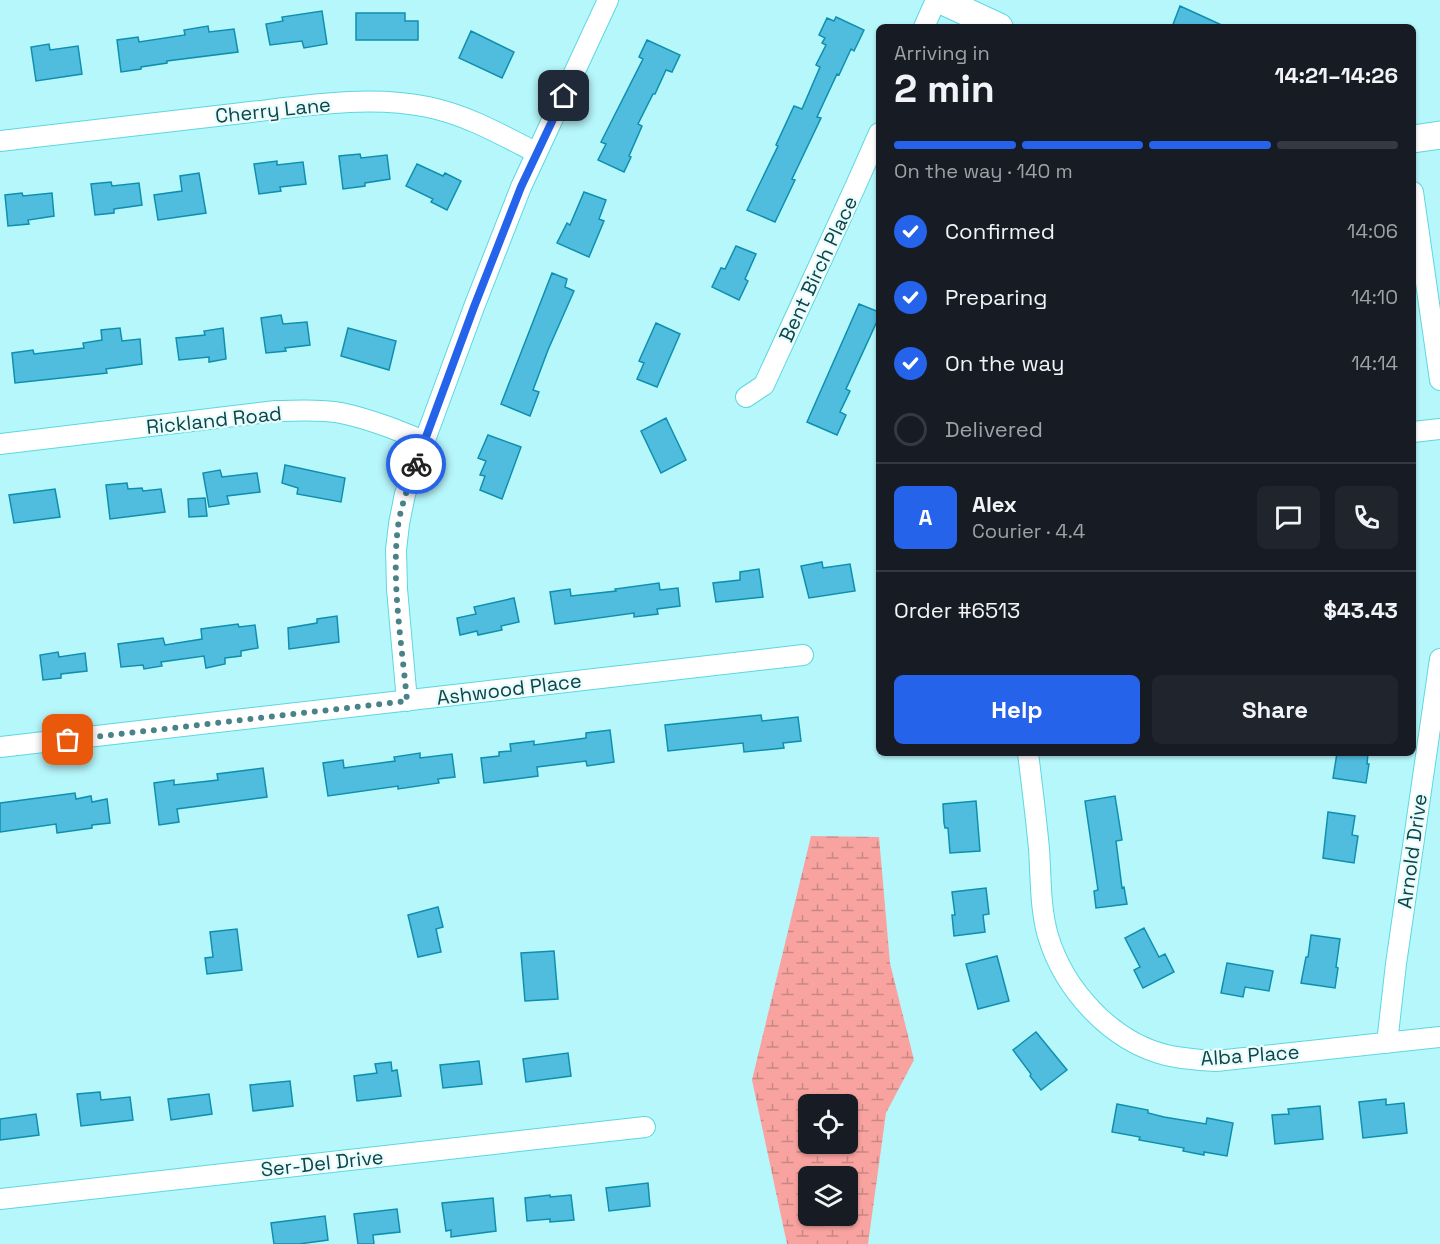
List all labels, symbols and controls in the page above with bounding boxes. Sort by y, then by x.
text: Arriving in [894,40,990,66]
text: 14:21–14:26 [1274,61,1398,89]
text: 2 min [894,64,995,113]
pin [538,70,589,121]
icon: home [547,79,580,112]
street label: Cherry Lane [214,91,332,129]
text: On the way · 140 m [894,158,1073,184]
street label: Bent Birch Place [773,192,863,346]
icon: check [894,215,927,248]
text: Confirmed [945,217,1055,245]
text: 14:06 [1347,218,1398,244]
icon: check [894,281,927,314]
text: Preparing [945,283,1047,311]
text: 14:10 [1351,284,1398,310]
icon: check [894,347,927,380]
text: On the way [945,349,1064,377]
text: 14:14 [1351,350,1398,376]
street label: Rickland Road [145,400,283,440]
text: Delivered [945,415,1043,443]
courier [386,434,446,494]
icon: bike [400,448,433,481]
button: chat [1257,486,1320,549]
button: phone [1335,486,1398,549]
text: Alex [972,490,1017,518]
text: A [919,503,932,531]
text: Courier · 4.4 [972,518,1085,544]
text: Order #6513 [894,596,1020,624]
text: $43.43 [1323,596,1398,624]
street label: Ashwood Place [435,667,583,711]
button: Help [894,675,1140,744]
button: Share [1152,675,1398,744]
pin [42,714,93,765]
icon: bag [51,723,84,756]
street label: Arnold Drive [1391,792,1433,910]
street label: Alba Place [1200,1039,1300,1071]
map controls [798,1094,858,1226]
button: locate [798,1094,858,1154]
street label: Ser-Del Drive [259,1144,385,1182]
button: layers [798,1166,858,1226]

